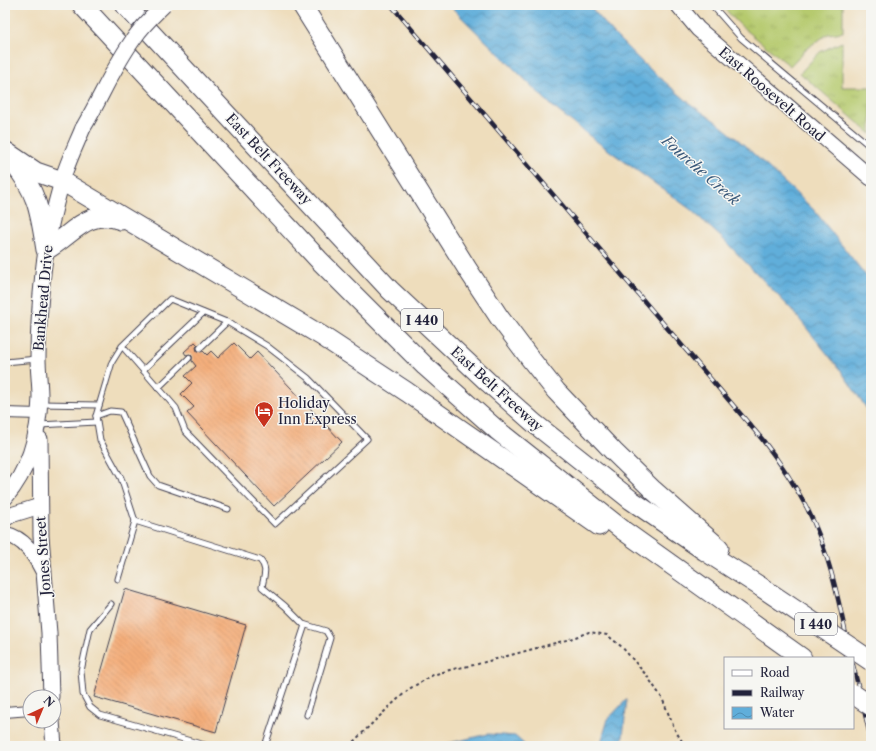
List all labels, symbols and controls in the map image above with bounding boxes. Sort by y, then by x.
street label: East Roosevelt Road [715,43,829,145]
street label: East Belt Freeway [222,110,316,209]
water label: Fourche Creek [657,130,744,209]
street label: Bankhead Drive [29,244,57,352]
road number: I 440 [401,309,443,331]
street label: East Belt Freeway [447,343,547,435]
place label: Holiday Inn Express [278,394,357,428]
hotel icon: Holiday Inn Express [253,400,275,428]
street label: Jones Street [31,516,55,598]
road number: I 440 [795,613,837,635]
legend [724,657,854,729]
text: Road [760,665,790,680]
text: Railway [760,685,805,700]
north arrow [22,689,62,729]
text: N [41,693,58,710]
text: Water [759,705,794,720]

